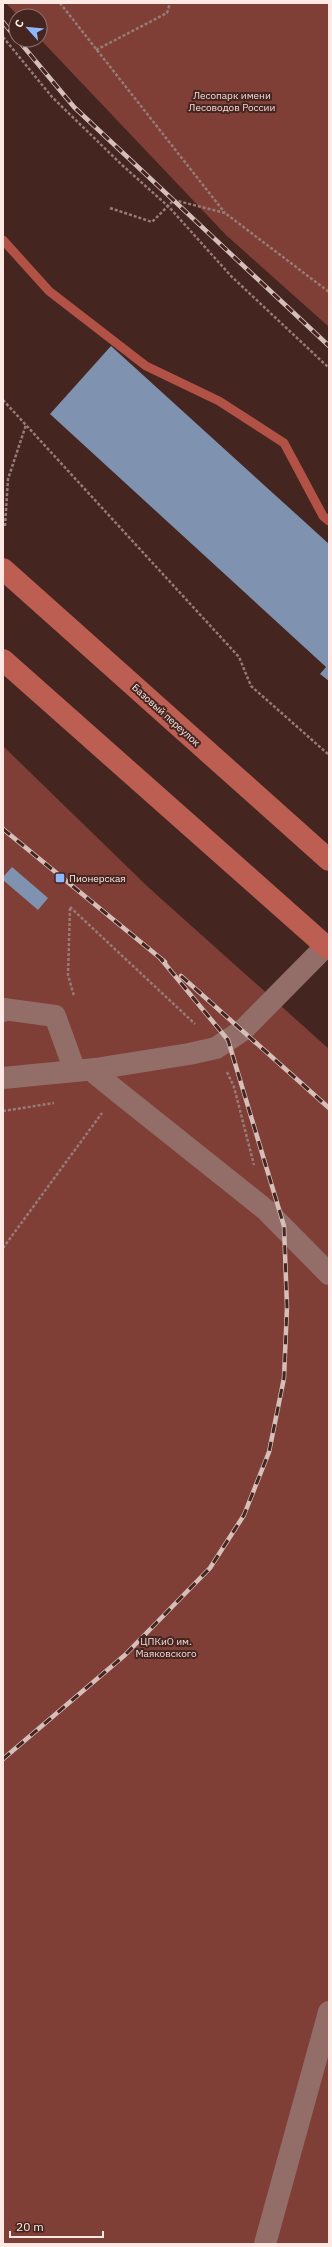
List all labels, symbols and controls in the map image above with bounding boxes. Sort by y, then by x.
north arrow [8,8,48,48]
text: С [11,17,27,30]
park label: Лесопарк имени Лесоводов России [189,89,276,114]
street label: Базовый переулок [129,681,203,749]
marker: Пионерская [54,872,66,884]
place label: Пионерская [69,872,126,885]
park label: ЦПКиО им. Маяковского [135,1635,197,1660]
scale bar [10,2213,103,2239]
text: 20 m [16,2219,44,2234]

